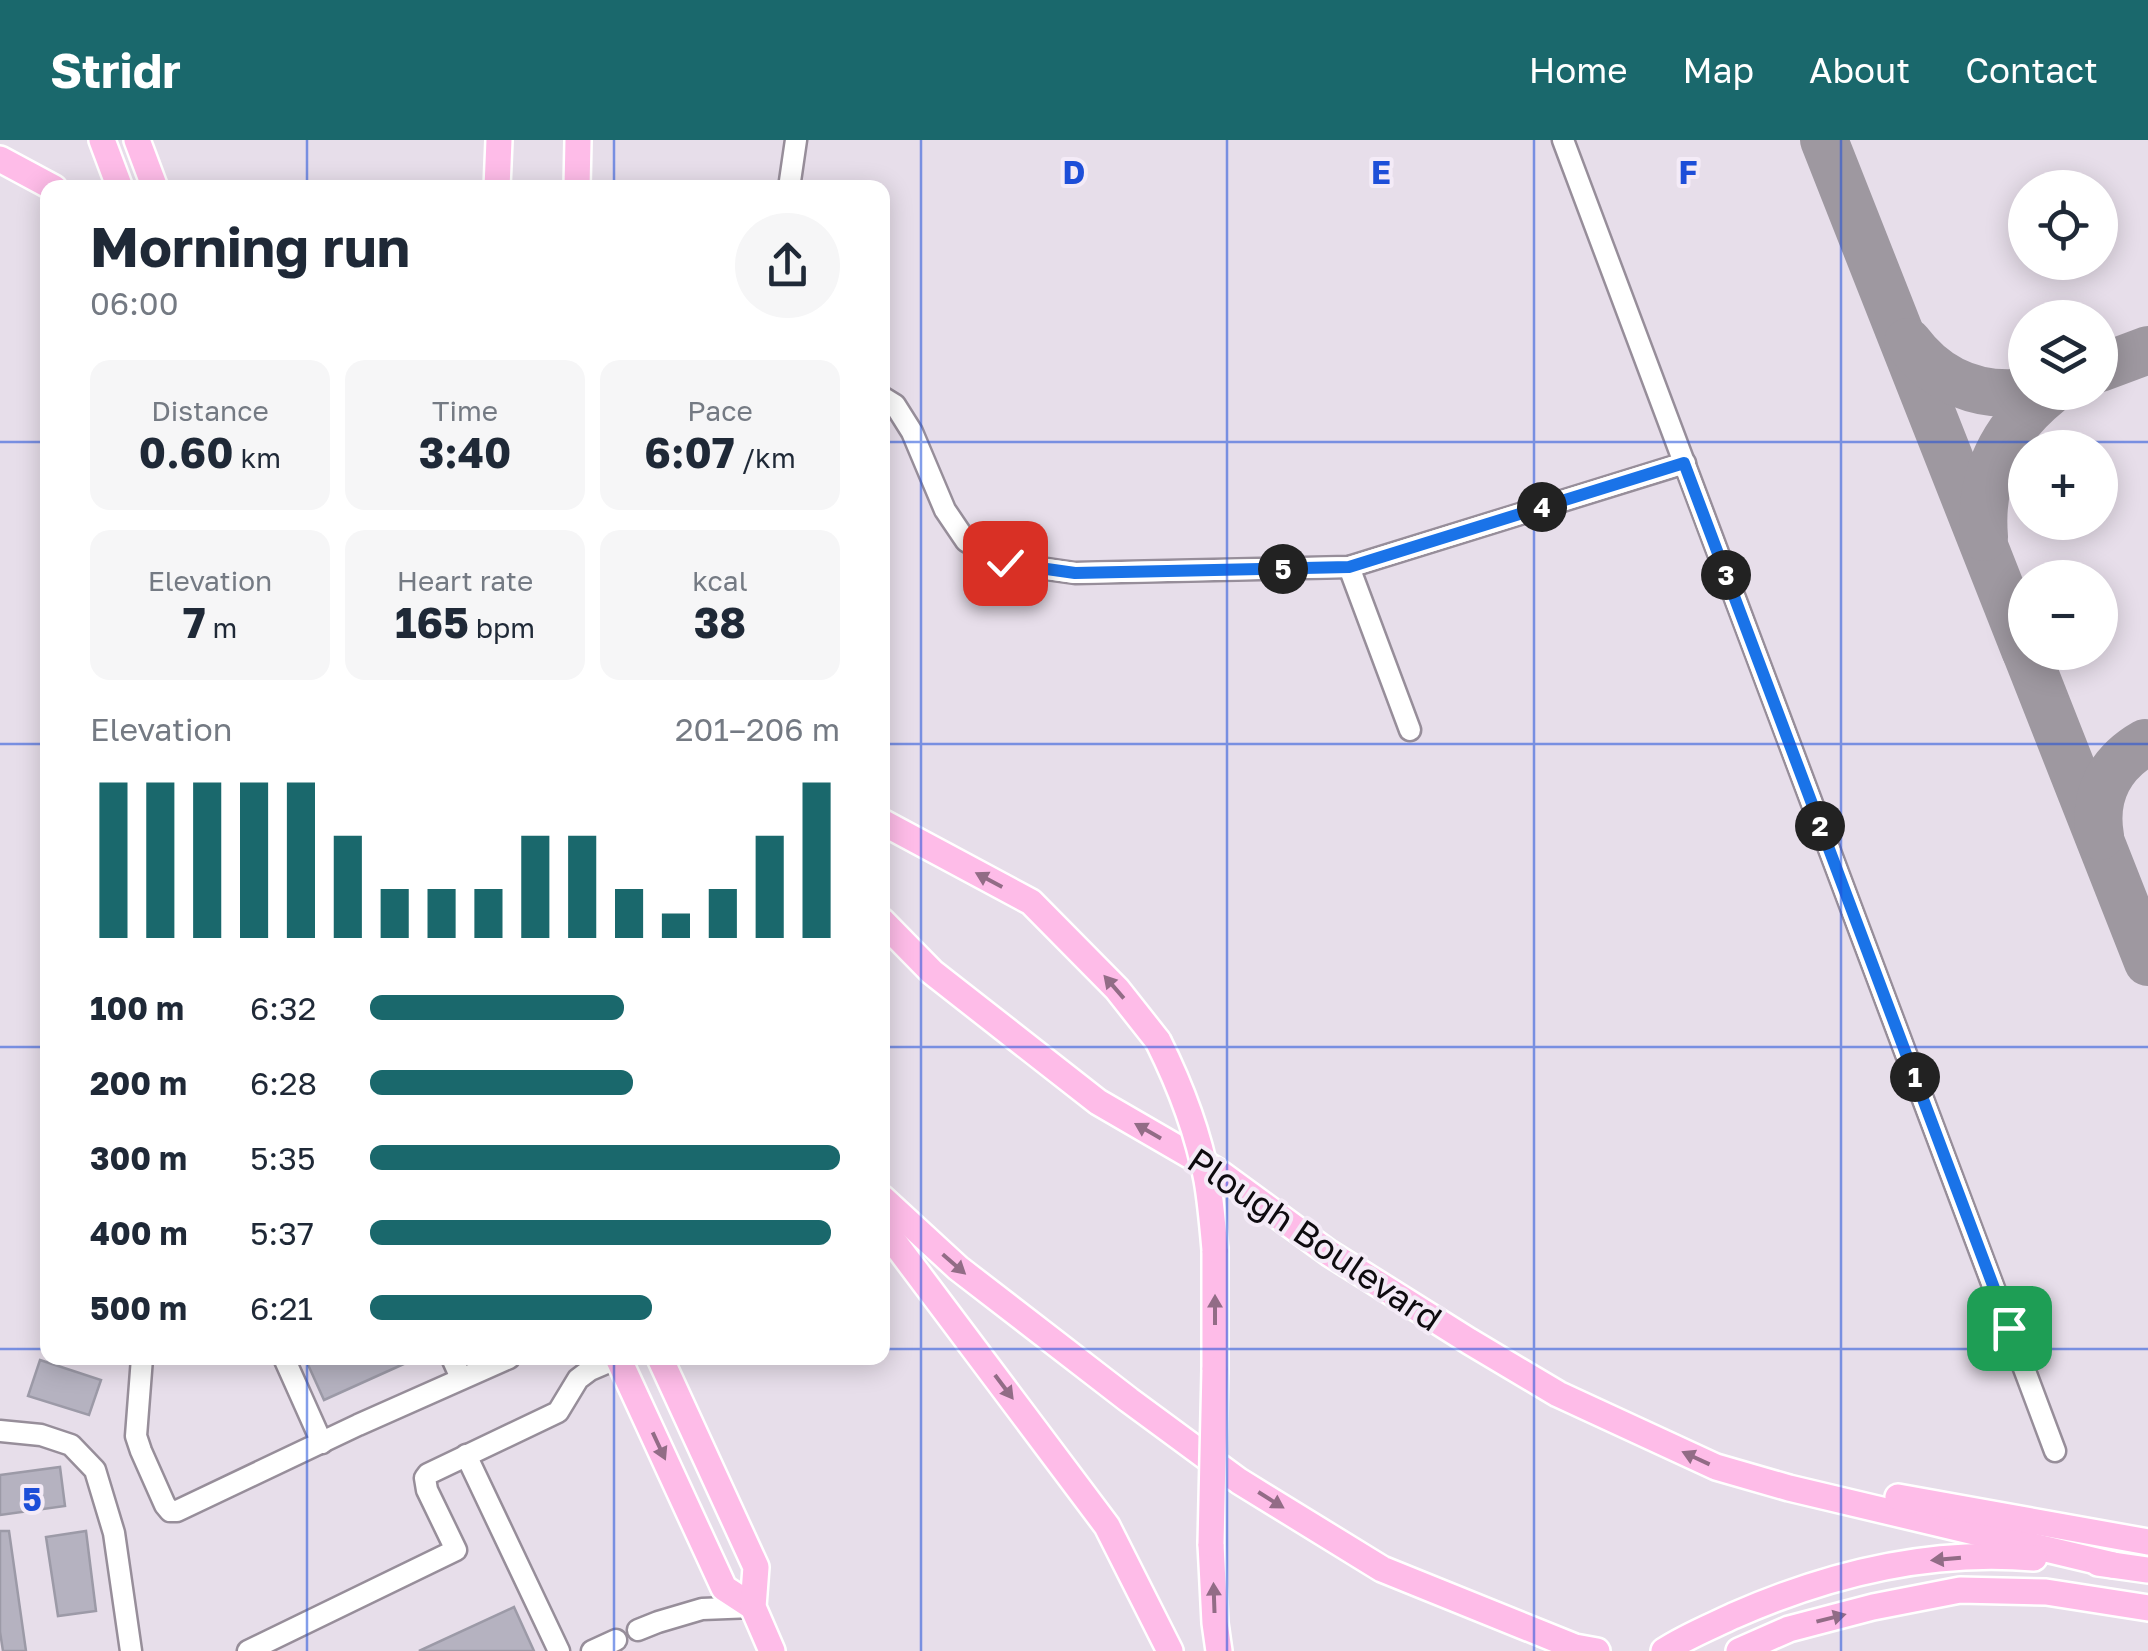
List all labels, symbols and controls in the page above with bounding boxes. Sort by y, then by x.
text: Stridr [50,41,181,99]
text: Home [1529,49,1628,91]
text: Map [1683,49,1754,91]
text: About [1809,49,1910,91]
text: Contact [1965,49,2098,91]
text: D [1063,153,1085,191]
text: E [1371,153,1391,191]
text: F [1678,153,1698,191]
map controls [2008,170,2118,670]
button: locate [2008,170,2118,280]
text: Morning run [90,213,410,279]
button: share [735,213,840,318]
text: 06:00 [90,284,178,322]
button: layers [2008,300,2118,410]
text: Distance [151,394,269,427]
text: Time [432,394,498,427]
text: Pace [687,394,753,427]
text: 0.60 [139,427,234,477]
text: 3:40 [419,427,511,477]
text: 6:07 [644,427,735,477]
button: + [2008,430,2118,540]
text: km [234,441,281,474]
text: /km [735,441,796,474]
pin: 4 [1517,482,1567,532]
text: 4 [1533,490,1551,523]
pin [963,521,1048,606]
icon: check [978,536,1033,591]
pin: 5 [1258,544,1308,594]
pin: 3 [1701,550,1751,600]
text: 5 [1274,552,1292,585]
text: 3 [1717,558,1735,591]
button: − [2008,560,2118,670]
text: Elevation [148,564,272,597]
text: Heart rate [397,564,533,597]
text: kcal [692,564,748,597]
text: 7 [183,597,206,647]
text: 165 [395,597,469,647]
text: 38 [694,597,746,647]
text: m [206,611,237,644]
text: bpm [469,611,535,644]
text: Elevation [90,710,232,748]
text: 201–206 m [675,710,840,748]
pin: 2 [1795,801,1845,851]
text: 2 [1811,809,1829,842]
one-way arrow [974,872,1003,889]
one-way arrow [1104,975,1126,1000]
text: 100 m [90,989,184,1027]
text: 6:32 [250,989,316,1027]
pin: 1 [1890,1052,1940,1102]
text: 1 [1908,1060,1922,1093]
text: 200 m [90,1064,187,1102]
text: 6:28 [250,1064,317,1102]
one-way arrow [1134,1123,1162,1140]
text: 300 m [90,1139,187,1177]
text: 5:35 [250,1139,315,1177]
street label: Plough Boulevard [1180,1139,1450,1339]
text: 400 m [90,1214,188,1252]
text: 5:37 [250,1214,314,1252]
one-way arrow [942,1253,967,1275]
pin [1967,1286,2052,1371]
text: 500 m [90,1289,187,1327]
text: 6:21 [250,1289,313,1327]
one-way arrow [1207,1294,1223,1326]
icon: arrive [1982,1301,2037,1356]
one-way arrow [994,1374,1014,1401]
one-way arrow [650,1432,667,1461]
one-way arrow [1681,1450,1711,1466]
text: 5 [22,1480,42,1518]
one-way arrow [1257,1491,1285,1509]
one-way arrow [1929,1551,1961,1567]
one-way arrow [1205,1581,1221,1613]
one-way arrow [1816,1610,1847,1626]

